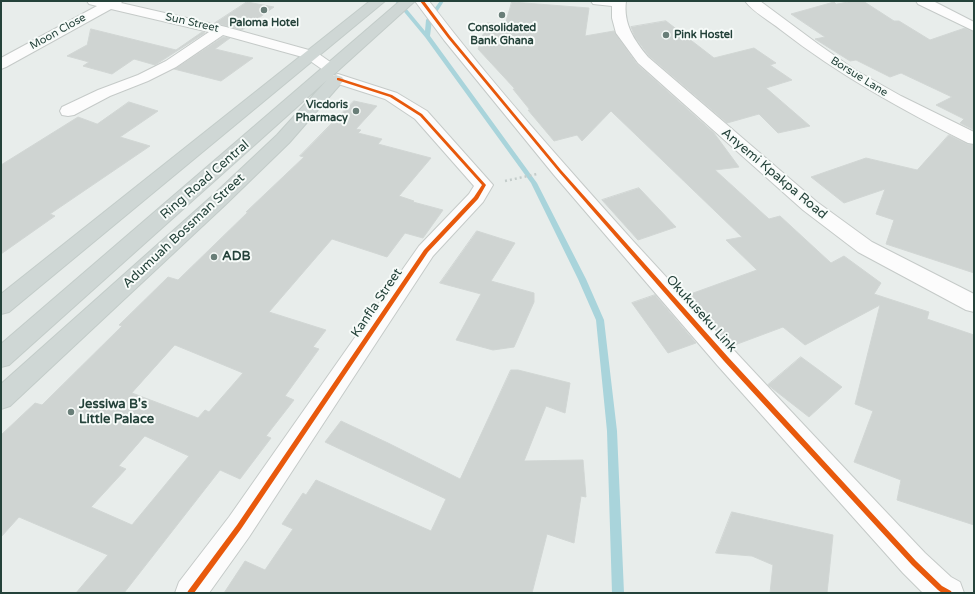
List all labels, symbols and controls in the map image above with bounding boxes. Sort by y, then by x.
marker: Paloma Hotel [259,5,269,15]
street label: Sun Street [164,10,220,36]
marker: Consolidated Bank Ghana [497,10,507,20]
street label: Moon Close [28,11,88,53]
place label: Paloma Hotel [229,16,299,30]
place label: Consolidated Bank Ghana [468,21,536,47]
place label: Pink Hostel [674,28,733,42]
marker: Pink Hostel [661,30,671,40]
street label: Borsue Lane [828,54,890,100]
place label: Vicdoris Pharmacy [296,98,348,124]
marker: Vicdoris Pharmacy [351,106,361,116]
street label: Anyemi Kpakpa Road [718,125,830,223]
street label: Ring Road Central [157,137,253,223]
street label: Adumuah Bossman Street [120,170,248,292]
place label: ADB [222,249,250,265]
marker: ADB [209,252,219,262]
street label: Kanfla Street [348,266,406,340]
street label: Okukuseku Link [662,272,740,356]
place label: Jessiwa B's Little Palace [79,397,154,428]
marker: Jessiwa B's Little Palace [66,407,76,417]

